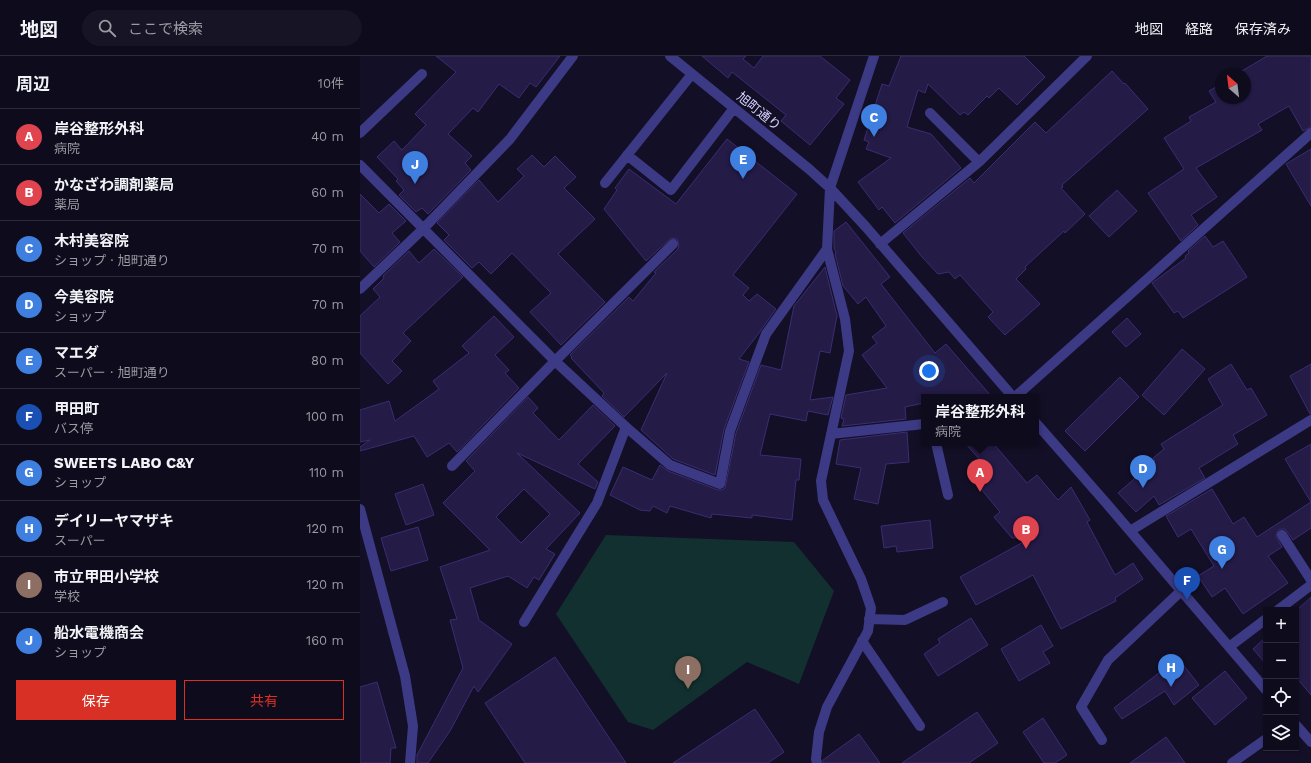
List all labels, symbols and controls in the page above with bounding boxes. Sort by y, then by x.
search box [82,10,362,46]
icon: search [96,17,118,39]
text: 地図 [20,18,58,41]
text: ここで検索 [128,20,203,38]
text: 地図 [1135,21,1163,37]
text: 経路 [1185,21,1213,37]
text: 保存済み [1235,21,1291,37]
north arrow [1215,68,1251,104]
text: 周辺 [16,74,50,94]
text: 10件 [318,76,344,91]
street label: 旭町通り [734,89,784,133]
pin: C [861,104,887,137]
text: 岸谷整形外科 [54,120,144,138]
text: A [25,129,33,144]
text: 40 m [311,129,344,144]
text: 病院 [54,141,80,156]
pin: E [730,146,756,179]
pin: J [402,151,428,184]
text: かなざわ調剤薬局 [54,176,174,194]
text: B [25,185,33,200]
text: 60 m [311,185,344,200]
text: 薬局 [54,197,80,212]
text: 木村美容院 [54,232,129,250]
text: C [25,241,33,256]
text: 70 m [312,241,344,256]
text: ショップ · 旭町通り [54,253,170,268]
text: 今美容院 [54,288,114,306]
text: D [24,297,34,312]
text: 70 m [312,297,344,312]
text: ショップ [54,309,106,324]
text: マエダ [54,344,99,362]
text: E [25,353,33,368]
text: 80 m [311,353,344,368]
your location [919,361,939,381]
text: スーパー · 旭町通り [54,365,170,380]
popup [921,394,1039,446]
text: 甲田町 [54,400,99,418]
text: 岸谷整形外科 [935,403,1025,421]
text: F [25,409,33,424]
text: 100 m [306,409,344,424]
text: バス停 [54,421,93,436]
text: 病院 [935,424,961,439]
text: SWEETS LABO C&Y [54,454,194,472]
pin: D [1130,455,1156,488]
pin: A [967,459,993,492]
text: G [24,465,34,480]
text: 110 m [309,465,344,480]
text: ショップ [54,475,106,490]
text: デイリーヤマザキ [54,512,174,530]
pin: B [1013,516,1039,549]
text: H [24,521,34,536]
text: 120 m [306,521,344,536]
text: スーパー [54,533,106,548]
pin: G [1209,536,1235,569]
pin: F [1174,567,1200,600]
text: 市立甲田小学校 [54,568,159,586]
text: I [27,577,31,592]
text: 120 m [306,577,344,592]
text: 学校 [54,589,80,604]
map controls [1263,607,1299,751]
button: + [1263,607,1299,643]
text: 船水電機商会 [54,624,144,642]
text: J [25,633,33,648]
text: 160 m [306,633,344,648]
button: − [1263,643,1299,679]
text: ショップ [54,645,106,660]
pin: H [1158,654,1184,687]
pin: I [675,656,701,689]
button: locate [1263,679,1299,715]
button: 保存 [16,680,176,720]
button: 共有 [184,680,344,720]
button: layers [1263,715,1299,751]

